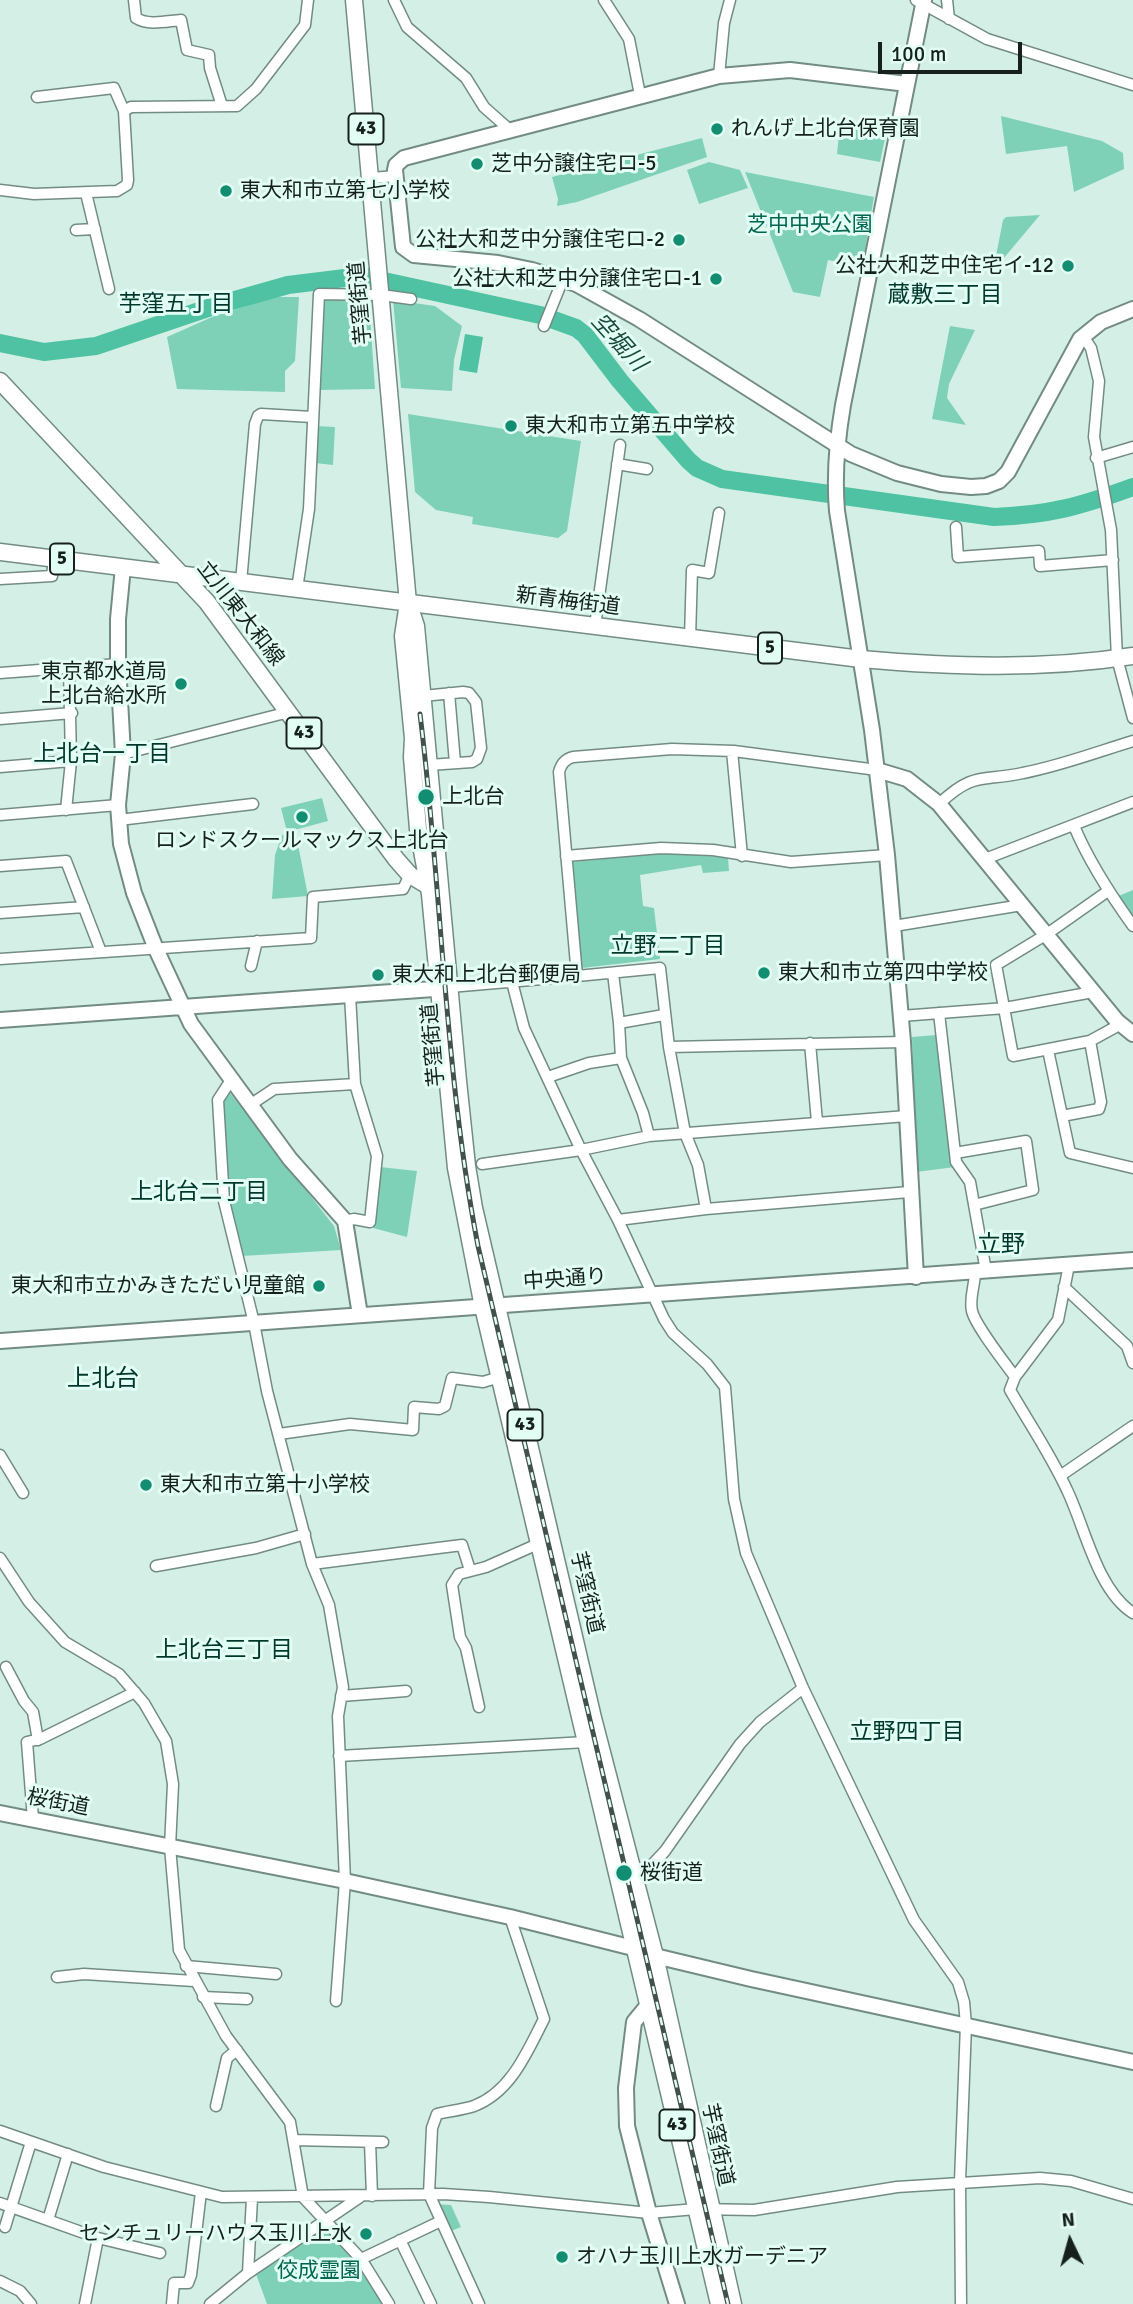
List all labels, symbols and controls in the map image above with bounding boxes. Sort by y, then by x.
scale bar [881,28,1024,72]
text: 100 m [891,41,946,67]
road number: 43 [348,113,384,144]
place label: れんげ上北台保育園 [731,116,920,142]
marker: れんげ上北台保育園 [709,121,725,137]
place label: 芝中分譲住宅ロ-5 [491,151,657,177]
marker: 芝中分譲住宅ロ-5 [469,156,485,172]
place label: 東大和市立第七小学校 [240,178,450,204]
marker: 東大和市立第七小学校 [218,183,234,199]
park label: 芝中中央公園 [747,212,873,238]
place label: 公社大和芝中分譲住宅ロ-2 [415,227,665,253]
marker: 公社大和芝中分譲住宅ロ-2 [671,232,687,248]
place label: 公社大和芝中住宅イ-12 [835,253,1054,279]
marker: 公社大和芝中住宅イ-12 [1060,258,1076,274]
street label: 芋窪街道 [345,260,377,346]
place label: 公社大和芝中分譲住宅ロ-1 [452,266,702,292]
marker: 公社大和芝中分譲住宅ロ-1 [708,271,724,287]
district label: 蔵敷三丁目 [888,282,1002,310]
district label: 芋窪五丁目 [119,291,233,319]
water label: 空堀川 [585,308,651,378]
place label: 東大和市立第五中学校 [525,413,735,439]
marker: 東大和市立第五中学校 [503,418,519,434]
road number: 5 [50,544,74,574]
street label: 立川東大和線 [191,557,289,671]
street label: 新青梅街道 [514,583,622,621]
road number: 5 [758,632,782,664]
place label: 東京都水道局 上北台給水所 [41,659,167,709]
marker: 東京都水道局 上北台給水所 [173,676,189,692]
road number: 43 [286,718,322,748]
district label: 上北台一丁目 [33,741,171,769]
place label: 上北台 [442,784,505,810]
marker: 上北台 [416,787,436,807]
marker: ロンドスクールマックス上北台 [294,809,310,825]
place label: ロンドスクールマックス上北台 [155,828,449,854]
district label: 立野二丁目 [611,933,725,961]
place label: 東大和市立第四中学校 [778,960,988,986]
place label: 東大和上北台郵便局 [392,962,581,988]
marker: 東大和市立第四中学校 [756,965,772,981]
marker: 東大和上北台郵便局 [370,967,386,983]
street label: 芋窪街道 [418,1002,450,1088]
district label: 上北台二丁目 [130,1179,268,1207]
district label: 立野 [977,1232,1025,1260]
street label: 中央通り [522,1265,608,1295]
place label: 東大和市立かみきただい児童館 [11,1273,305,1299]
marker: 東大和市立かみきただい児童館 [311,1278,327,1294]
district label: 上北台 [67,1366,139,1394]
road number: 43 [508,1410,542,1441]
place label: 東大和市立第十小学校 [160,1472,370,1498]
marker: 東大和市立第十小学校 [138,1477,154,1493]
street label: 芋窪街道 [564,1549,608,1637]
district label: 上北台三丁目 [155,1637,293,1665]
district label: 立野四丁目 [850,1719,964,1747]
street label: 桜街道 [25,1785,91,1821]
place label: 桜街道 [640,1860,703,1886]
marker: 桜街道 [614,1863,634,1883]
street label: 芋窪街道 [696,2101,738,2189]
road number: 43 [660,2110,694,2140]
north arrow [1035,2206,1105,2276]
text: N [1061,2208,1076,2233]
place label: センチュリーハウス玉川上水 [79,2221,352,2247]
marker: センチュリーハウス玉川上水 [358,2226,374,2242]
place label: オハナ玉川上水ガーデニア [576,2244,828,2270]
marker: オハナ玉川上水ガーデニア [554,2249,570,2265]
park label: 佼成霊園 [277,2258,361,2284]

